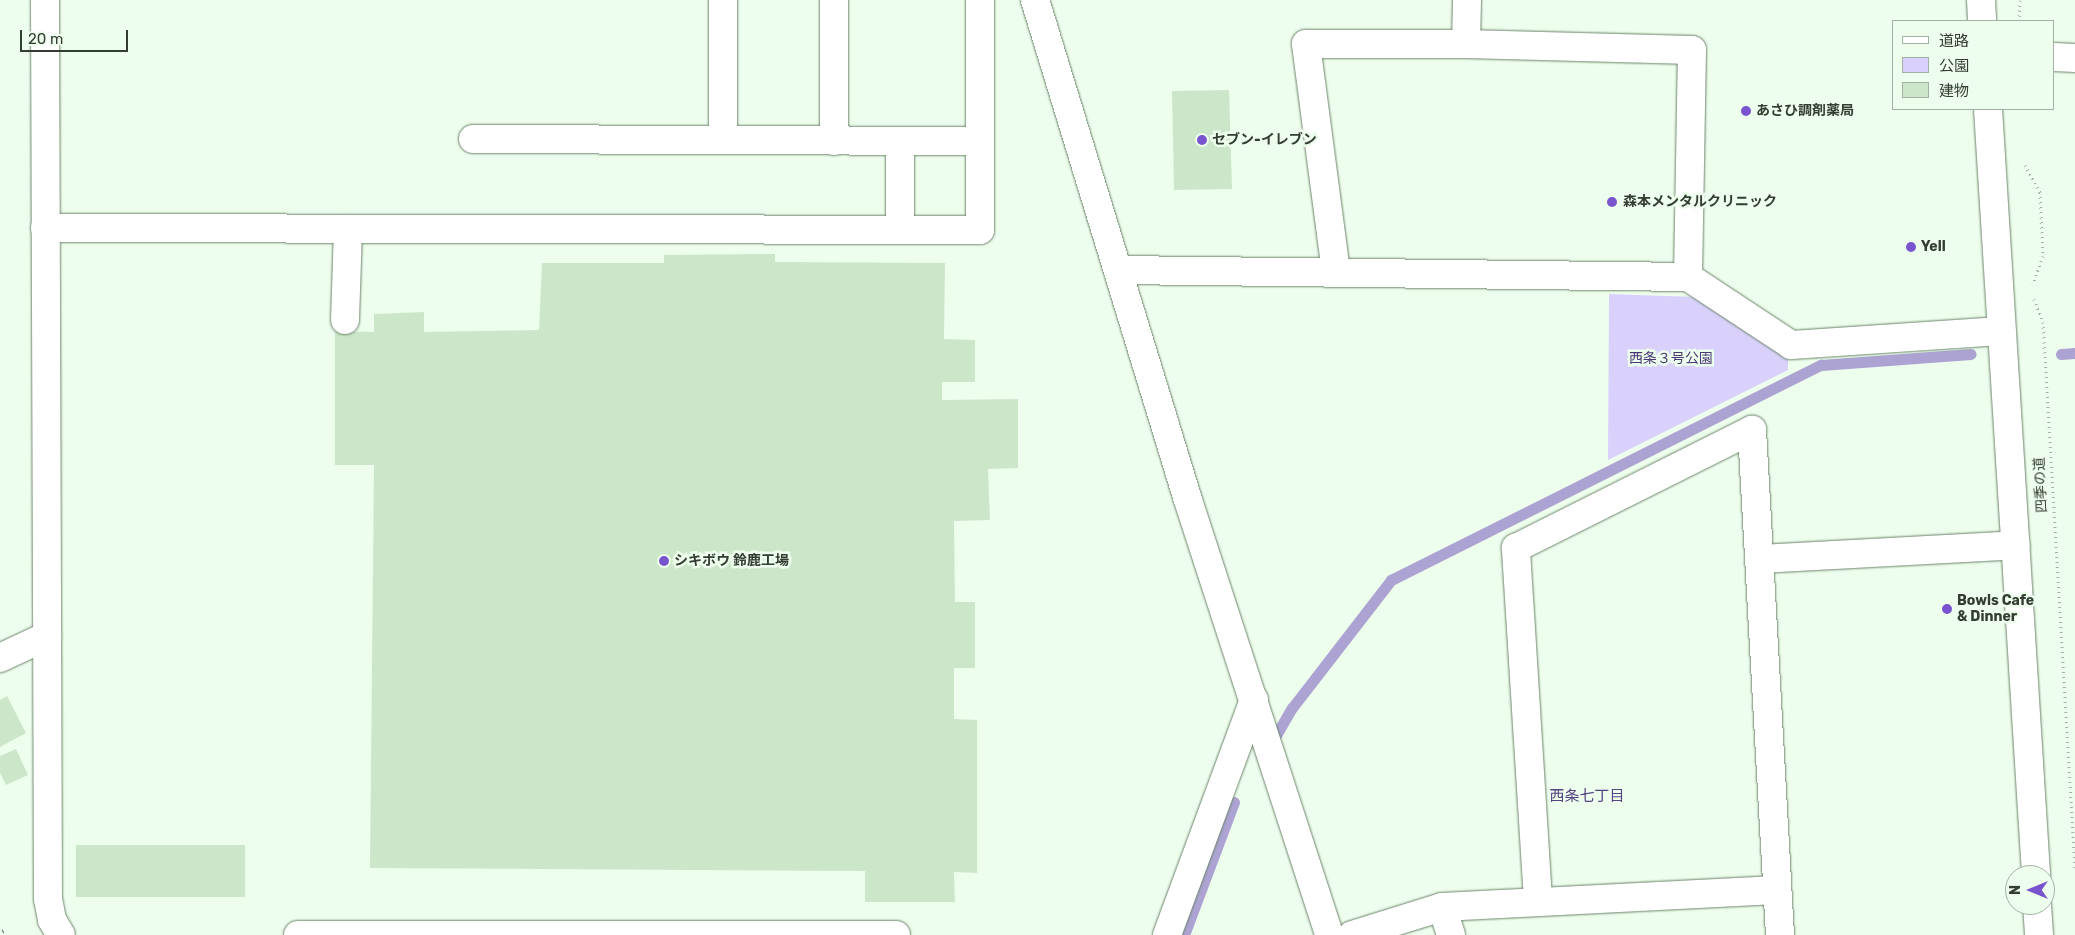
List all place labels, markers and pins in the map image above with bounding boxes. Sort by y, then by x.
place label: あさひ調剤薬局 [1756,103,1854,119]
marker: あさひ調剤薬局 [1740,105,1752,117]
place label: セブン-イレブン [1212,132,1317,148]
marker: セブン-イレブン [1196,134,1208,146]
place label: 森本メンタルクリニック [1623,194,1777,210]
marker: 森本メンタルクリニック [1605,195,1619,209]
place label: Yell [1921,239,1946,255]
marker: Yell [1905,241,1917,253]
place label: シキボウ 鈴鹿工場 [674,553,789,569]
marker: シキボウ 鈴鹿工場 [658,555,670,567]
place label: Bowls Cafe & Dinner [1957,593,2034,626]
marker: Bowls Cafe & Dinner [1941,603,1953,615]

